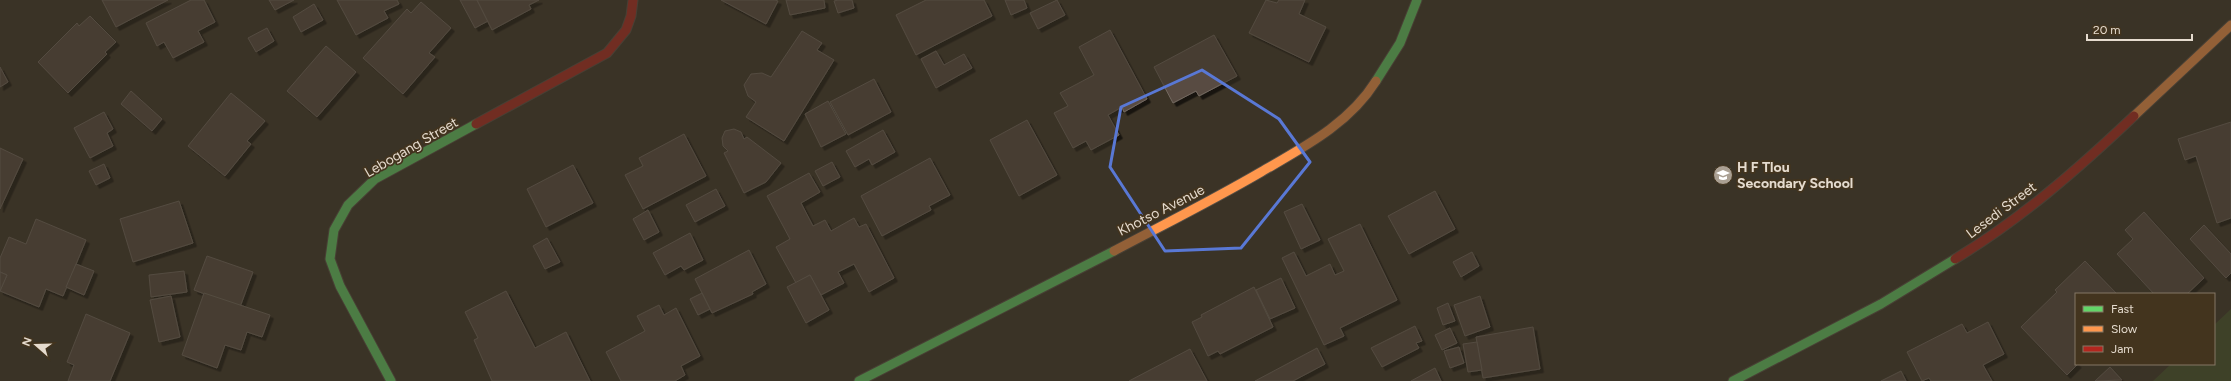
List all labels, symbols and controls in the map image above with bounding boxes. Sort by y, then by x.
scale bar [2087,16,2192,42]
text: 20 m [2093,23,2121,37]
street label: Lebogang Street [361,114,461,181]
place label: H F Tlou Secondary School [1737,159,1853,192]
school or university icon: H F Tlou Secondary School [1712,164,1734,186]
street label: Lesedi Street [1963,179,2040,242]
street label: Khotso Avenue [1115,181,1208,240]
legend [2075,293,2215,365]
text: Fast [2111,302,2134,316]
text: Slow [2111,322,2138,336]
north arrow [16,325,56,365]
text: N [20,336,35,348]
text: Jam [2111,342,2134,356]

